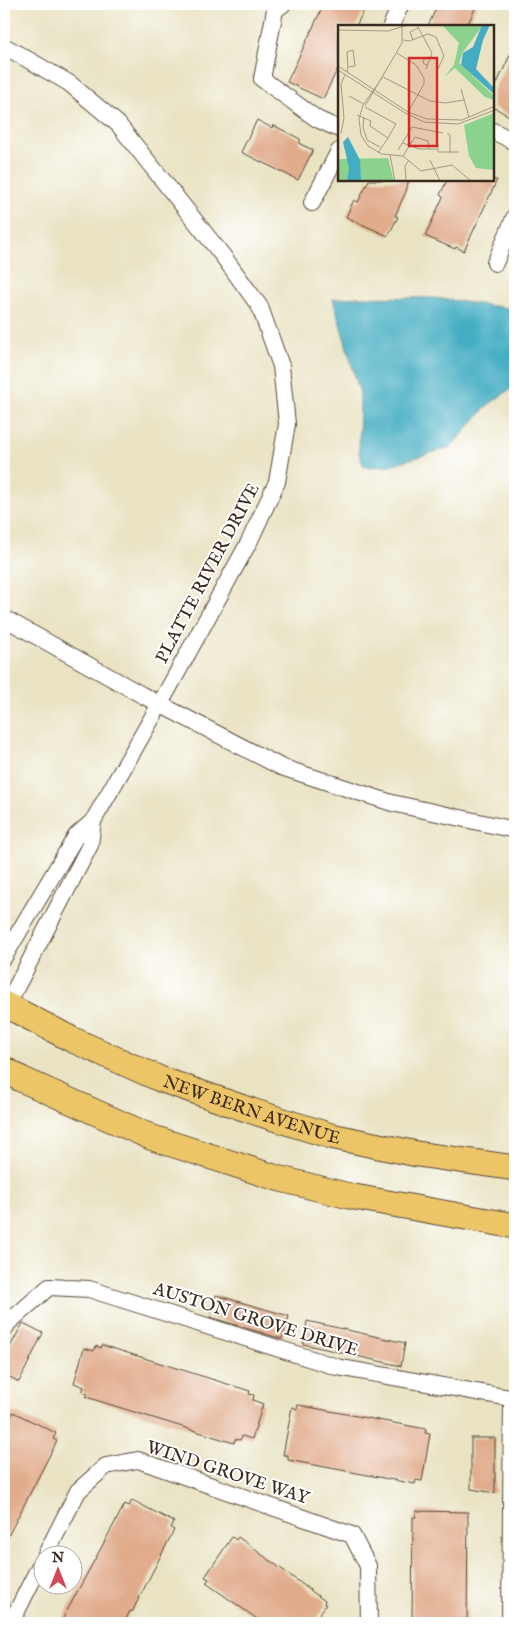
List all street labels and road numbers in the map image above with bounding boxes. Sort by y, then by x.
street label: PLATTE RIVER DRIVE [151,480,266,668]
street label: NEW BERN AVENUE [160,1071,342,1151]
street label: AUSTON GROVE DRIVE [149,1278,361,1363]
street label: WIND GROVE WAY [143,1436,313,1511]

